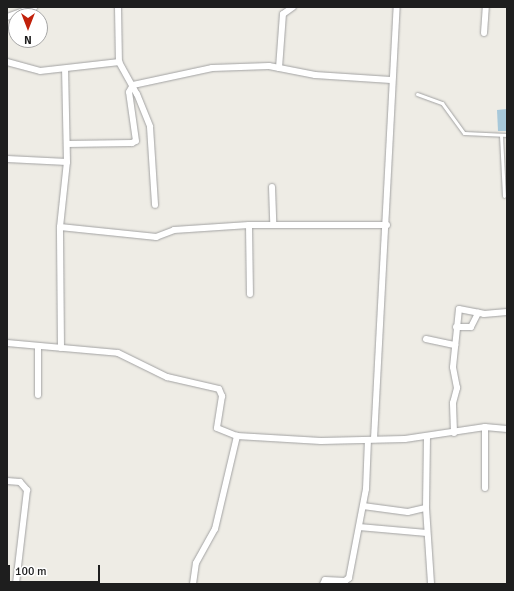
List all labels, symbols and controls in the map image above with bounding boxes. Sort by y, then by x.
north arrow [8,8,48,48]
text: N [24,33,32,46]
scale bar [10,557,102,583]
text: 100 m [15,564,47,579]

